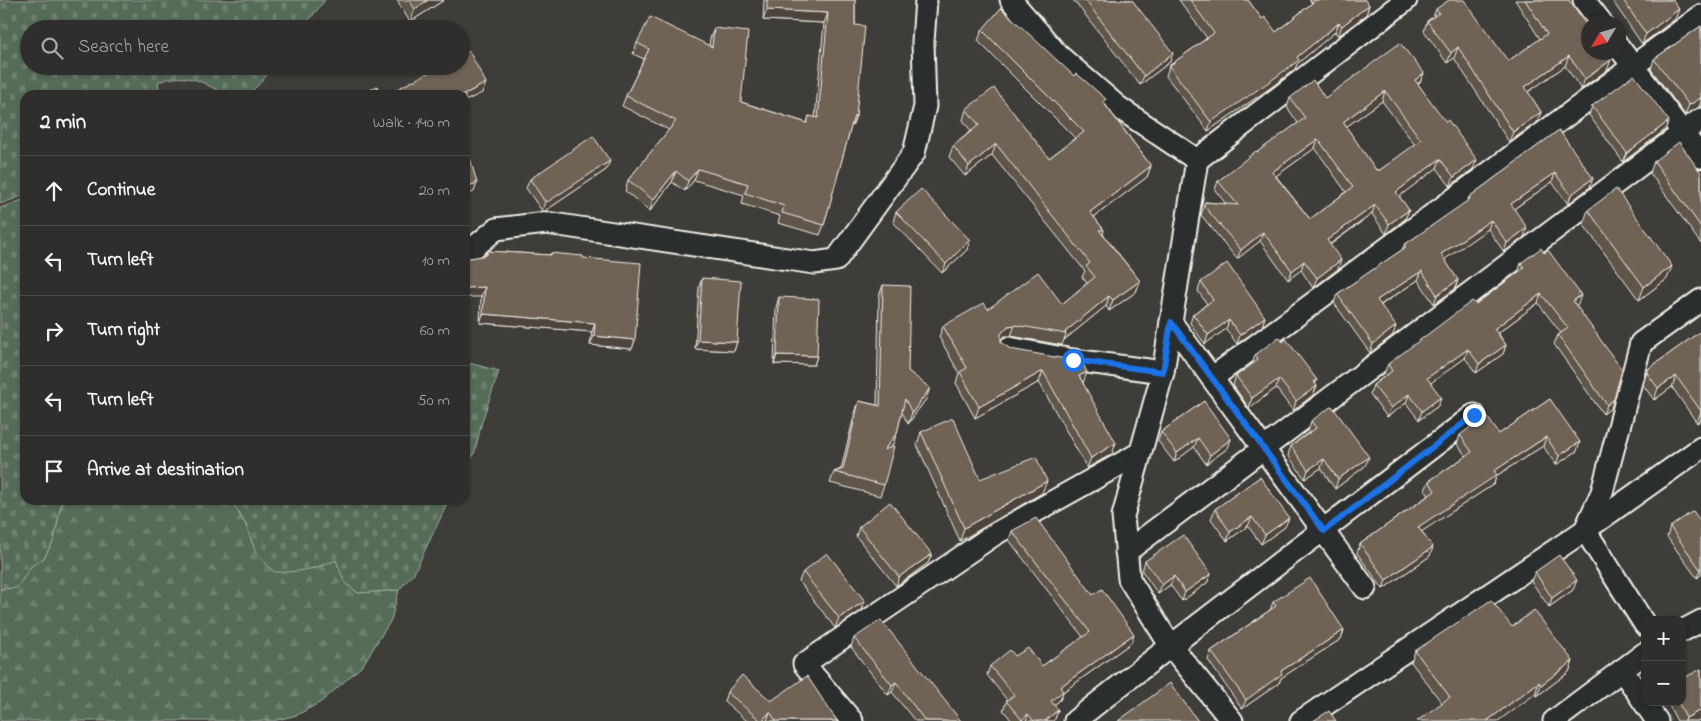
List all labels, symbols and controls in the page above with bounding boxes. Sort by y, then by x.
north arrow [1581,15,1626,60]
search box [20,20,470,75]
icon: search [38,34,66,62]
text: Search here [78,34,169,61]
text: 2 min [40,108,86,138]
text: Walk · 140 m [373,111,450,135]
icon: ahead [40,177,68,205]
text: Continue [87,177,155,204]
text: 20 m [419,179,450,203]
icon: left [40,247,68,275]
text: Turn left [87,247,154,274]
text: 10 m [422,249,450,273]
icon: right [40,317,68,345]
text: Turn right [87,317,160,344]
text: 60 m [420,319,450,343]
route start [1062,349,1085,372]
icon: left [40,387,68,415]
text: Turn left [87,387,154,414]
text: 50 m [418,389,450,413]
route end [1463,404,1486,427]
icon: arrive [40,457,68,485]
text: Arrive at destination [87,457,244,484]
map controls [1641,616,1686,706]
button: + [1641,616,1686,661]
button: − [1641,661,1686,706]

